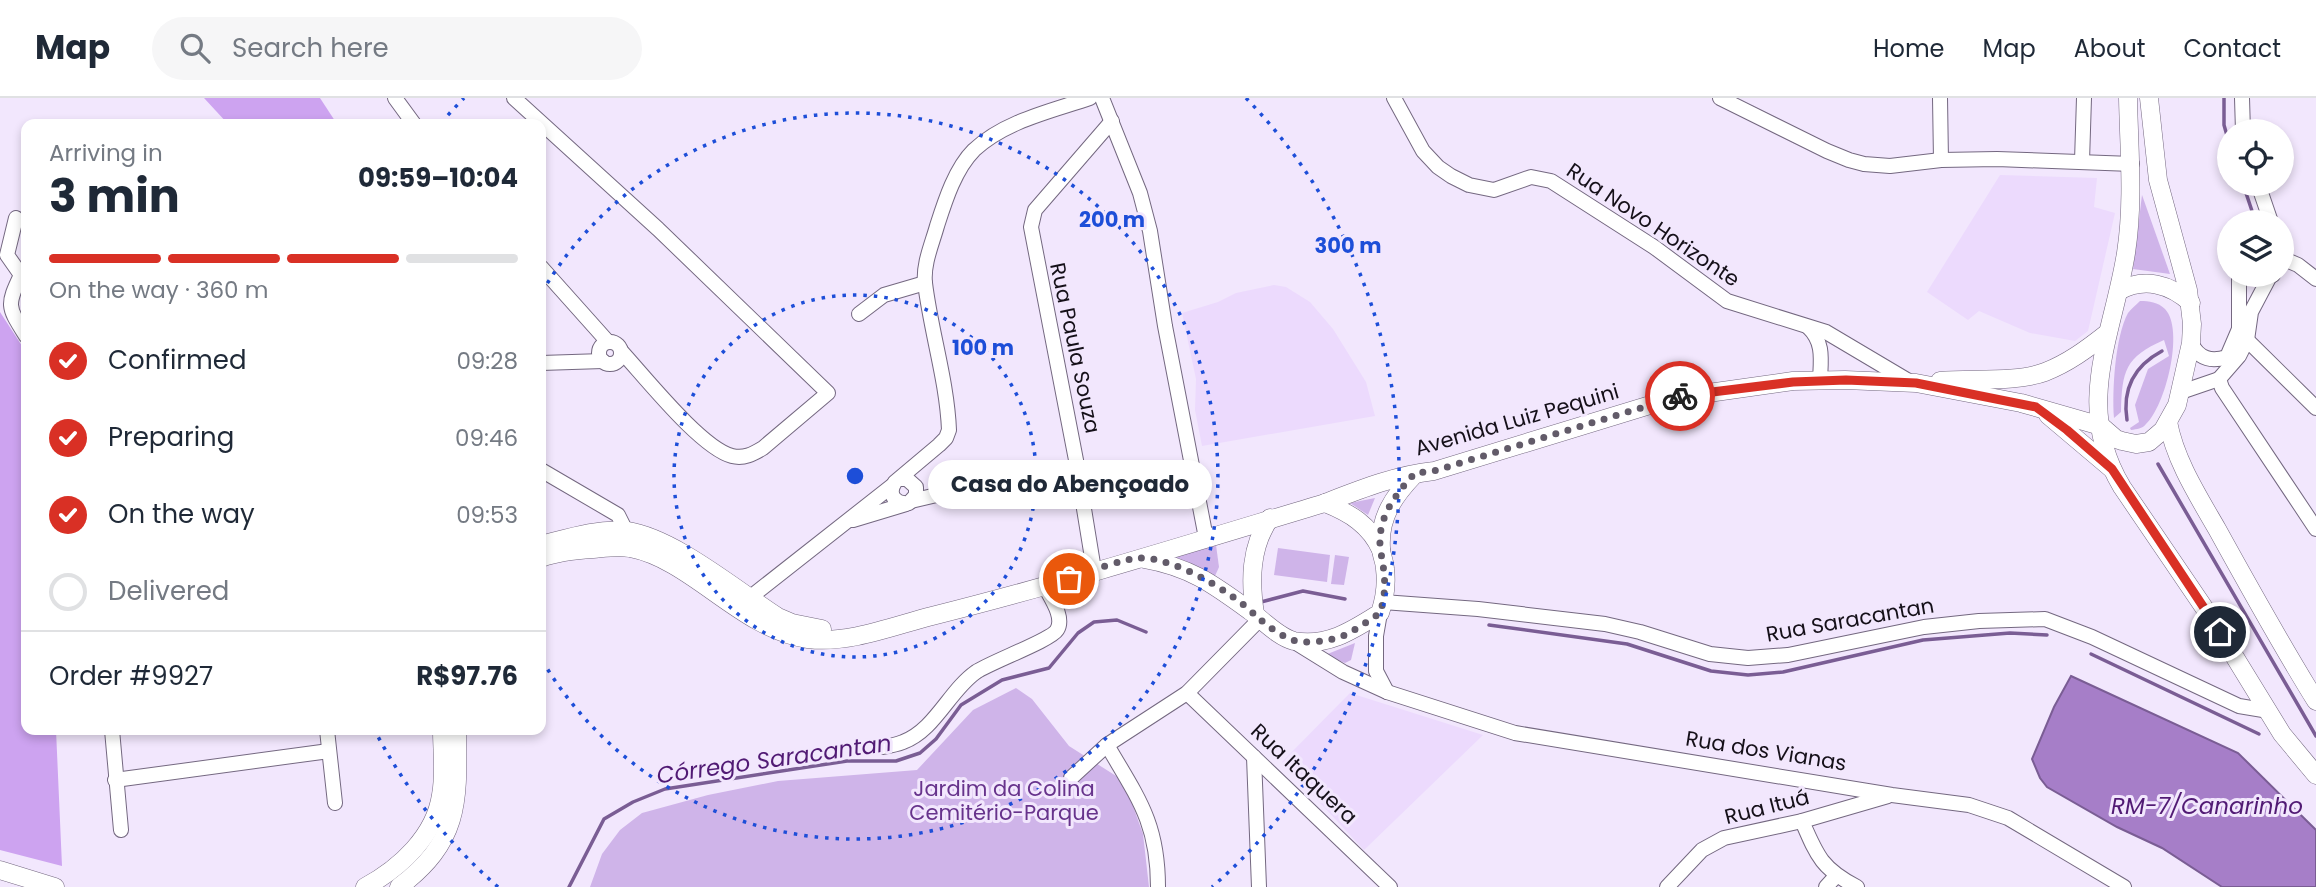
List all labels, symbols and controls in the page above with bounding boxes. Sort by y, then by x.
search box [152,17,642,80]
text: Map [35,24,110,71]
icon: search [176,29,214,67]
text: Search here [232,30,389,66]
text: Home [1873,32,1945,65]
text: Map [1983,32,2036,65]
text: About [2074,32,2145,65]
text: Contact [2183,32,2281,65]
map controls [2217,119,2294,287]
button: locate [2217,119,2294,196]
text: Arriving in [49,137,163,169]
street label: Rua Novo Horizonte [1561,156,1746,293]
text: 09:59–10:04 [358,160,518,196]
text: 3 min [49,164,180,228]
text: 200 m [1079,205,1145,234]
button: layers [2217,210,2294,287]
text: 300 m [1315,231,1381,260]
street label: Rua Paula Souza [1043,260,1108,436]
text: On the way · 360 m [49,274,268,306]
text: 100 m [952,333,1014,362]
icon: check [49,342,87,380]
text: Confirmed [108,342,246,378]
text: 09:28 [456,345,518,377]
courier [1645,361,1715,431]
street label: Avenida Luiz Pequini [1411,377,1622,463]
icon: bike [1661,377,1699,415]
icon: check [49,419,87,457]
text: Preparing [108,419,234,455]
text: 09:46 [455,422,518,454]
callout: Casa do Abençoado [927,460,1211,509]
centre of rings [843,464,867,488]
text: Casa do Abençoado [951,468,1189,500]
icon: check [49,496,87,534]
text: On the way [108,496,255,532]
text: 09:53 [456,499,518,531]
pin [1039,549,1099,609]
icon: bag [1050,560,1088,598]
text: Delivered [108,573,229,609]
street label: Rua Saracantan [1764,590,1936,649]
pin [2190,602,2250,662]
icon: home [2201,613,2239,651]
text: Order #9927 [49,658,213,694]
text: R$97.76 [416,658,518,694]
street label: Rua Itaquera [1245,717,1364,831]
street label: Rua dos Vianas [1684,723,1849,778]
water label: Córrego Saracantan [654,727,894,791]
park label: Jardim da Colina Cemitério-Parque [909,774,1099,827]
street label: Rua Ituá [1721,782,1812,831]
water label: RM-7/Canarinho [2111,790,2303,822]

